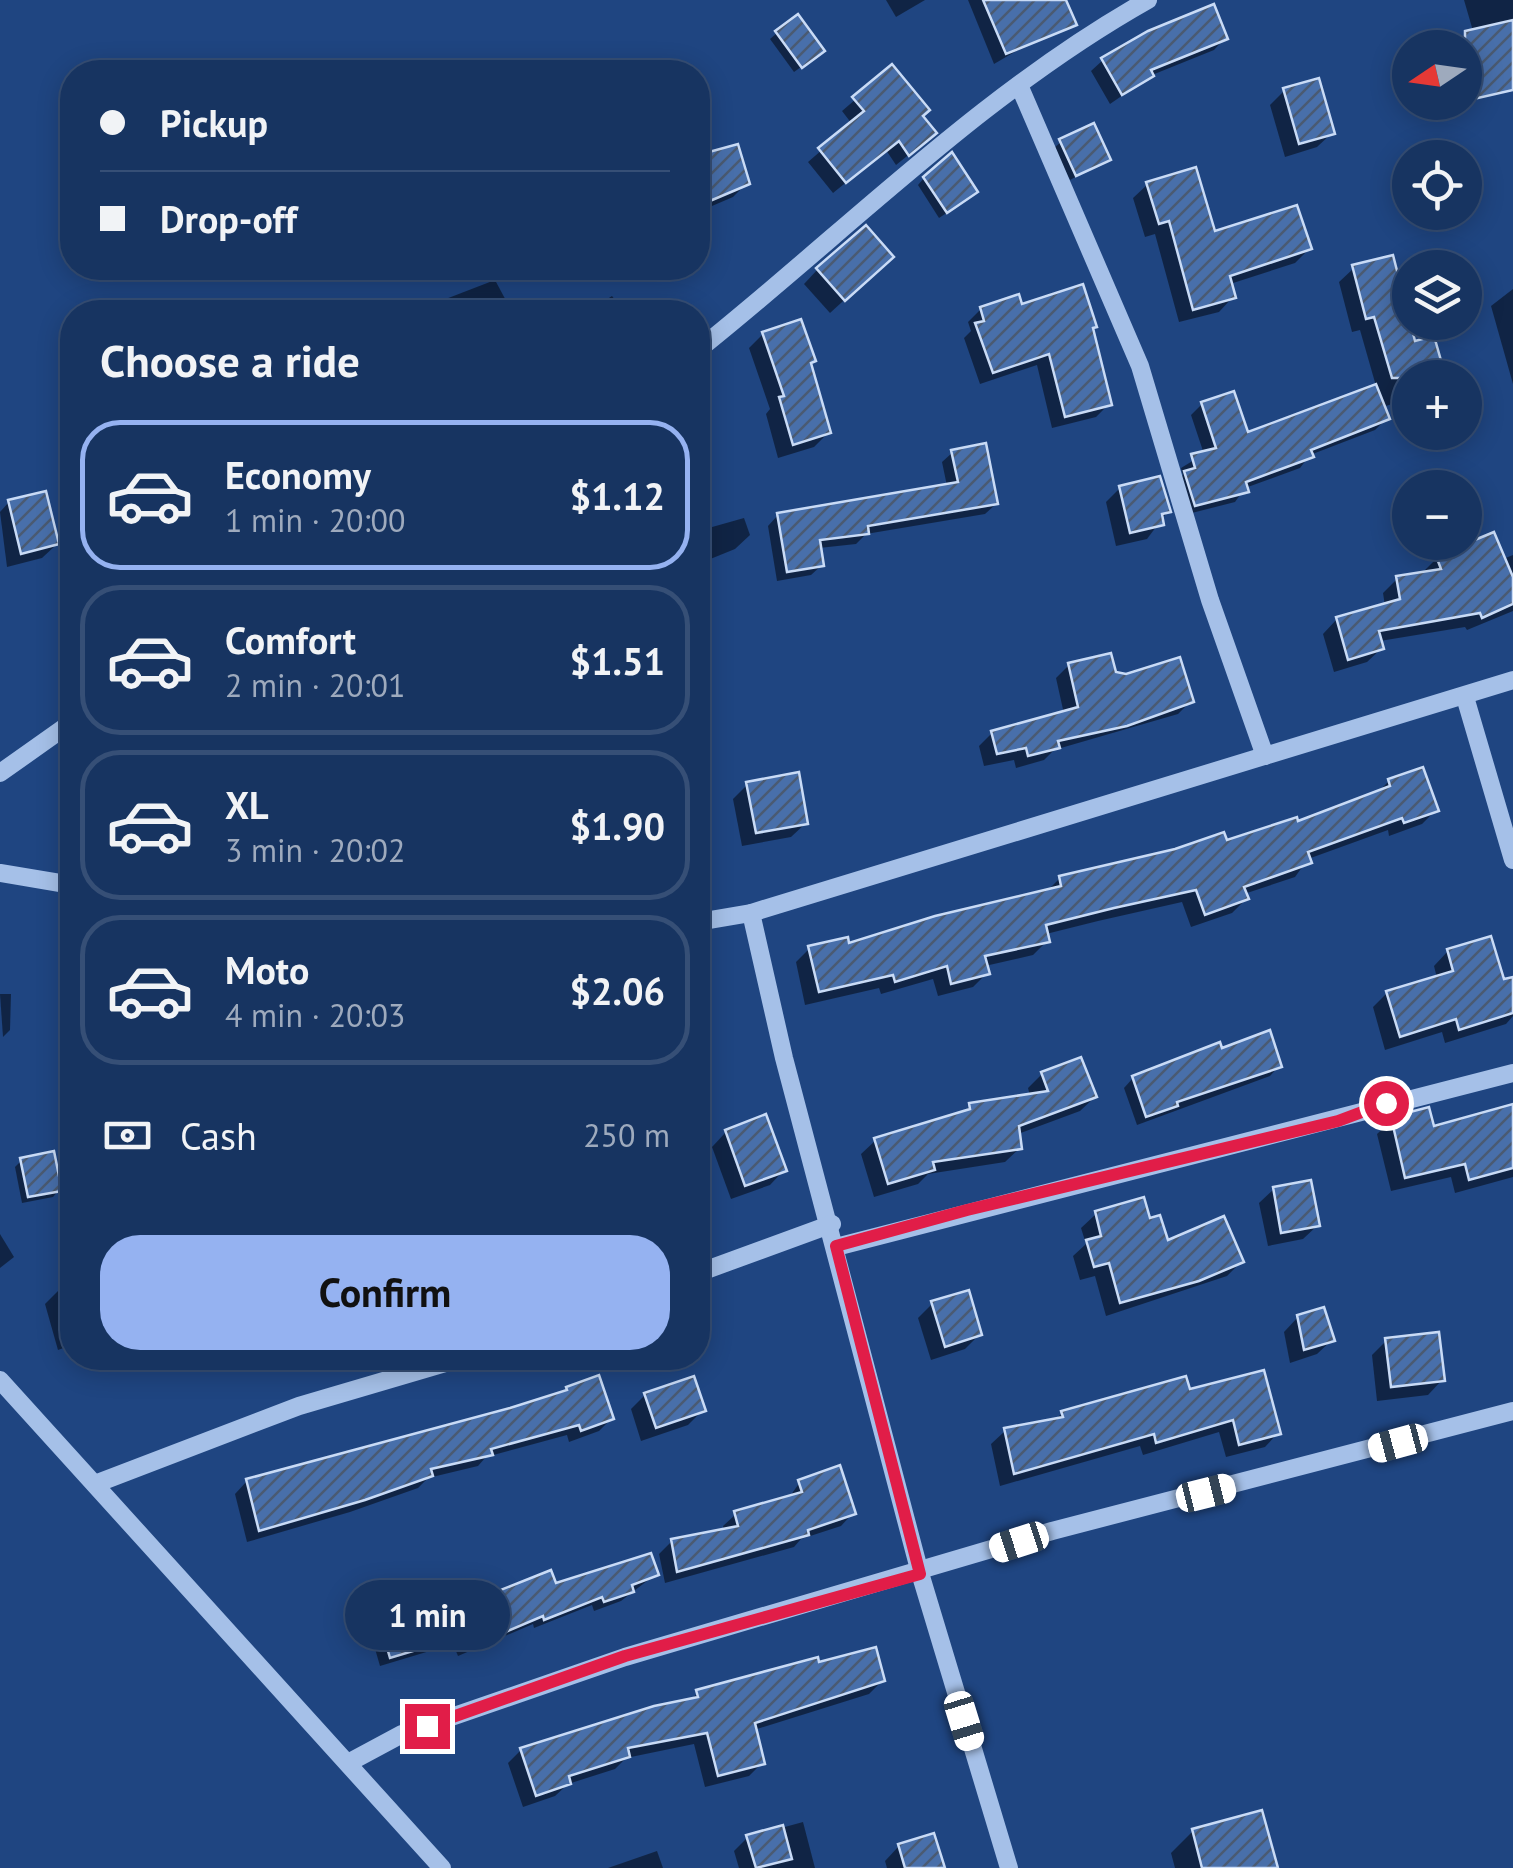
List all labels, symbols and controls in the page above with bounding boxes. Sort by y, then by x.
north arrow [1392,30,1482,120]
map controls [1392,30,1482,560]
text: Pickup [160,98,268,147]
button: locate [1392,140,1482,230]
text: Drop-off [160,194,297,243]
button: layers [1392,250,1482,340]
text: Choose a ride [100,331,360,389]
button: + [1392,360,1482,450]
icon: car [105,450,195,540]
text: Economy [225,450,371,499]
button: − [1392,470,1482,560]
text: $1.12 [569,471,665,520]
text: 1 min · 20:00 [225,499,405,541]
icon: car [105,615,195,705]
text: Comfort [225,615,356,664]
text: $1.51 [569,636,665,685]
text: 2 min · 20:01 [225,664,405,706]
icon: car [105,780,195,870]
text: XL [225,780,269,829]
text: $1.90 [569,801,665,850]
text: 3 min · 20:02 [225,829,405,871]
icon: car [105,945,195,1035]
text: Moto [225,945,309,994]
text: $2.06 [569,966,665,1015]
text: 4 min · 20:03 [225,994,405,1036]
route start [1364,1081,1409,1126]
icon: cash [100,1108,155,1163]
text: Cash [180,1111,257,1160]
text: 250 m [583,1114,670,1156]
button: Confirm [100,1235,670,1350]
car [1365,1421,1431,1465]
car [1173,1471,1239,1515]
car [986,1518,1052,1566]
callout: 1 min [344,1581,510,1651]
text: 1 min [388,1594,467,1636]
car [941,1688,987,1754]
route end [405,1704,450,1749]

